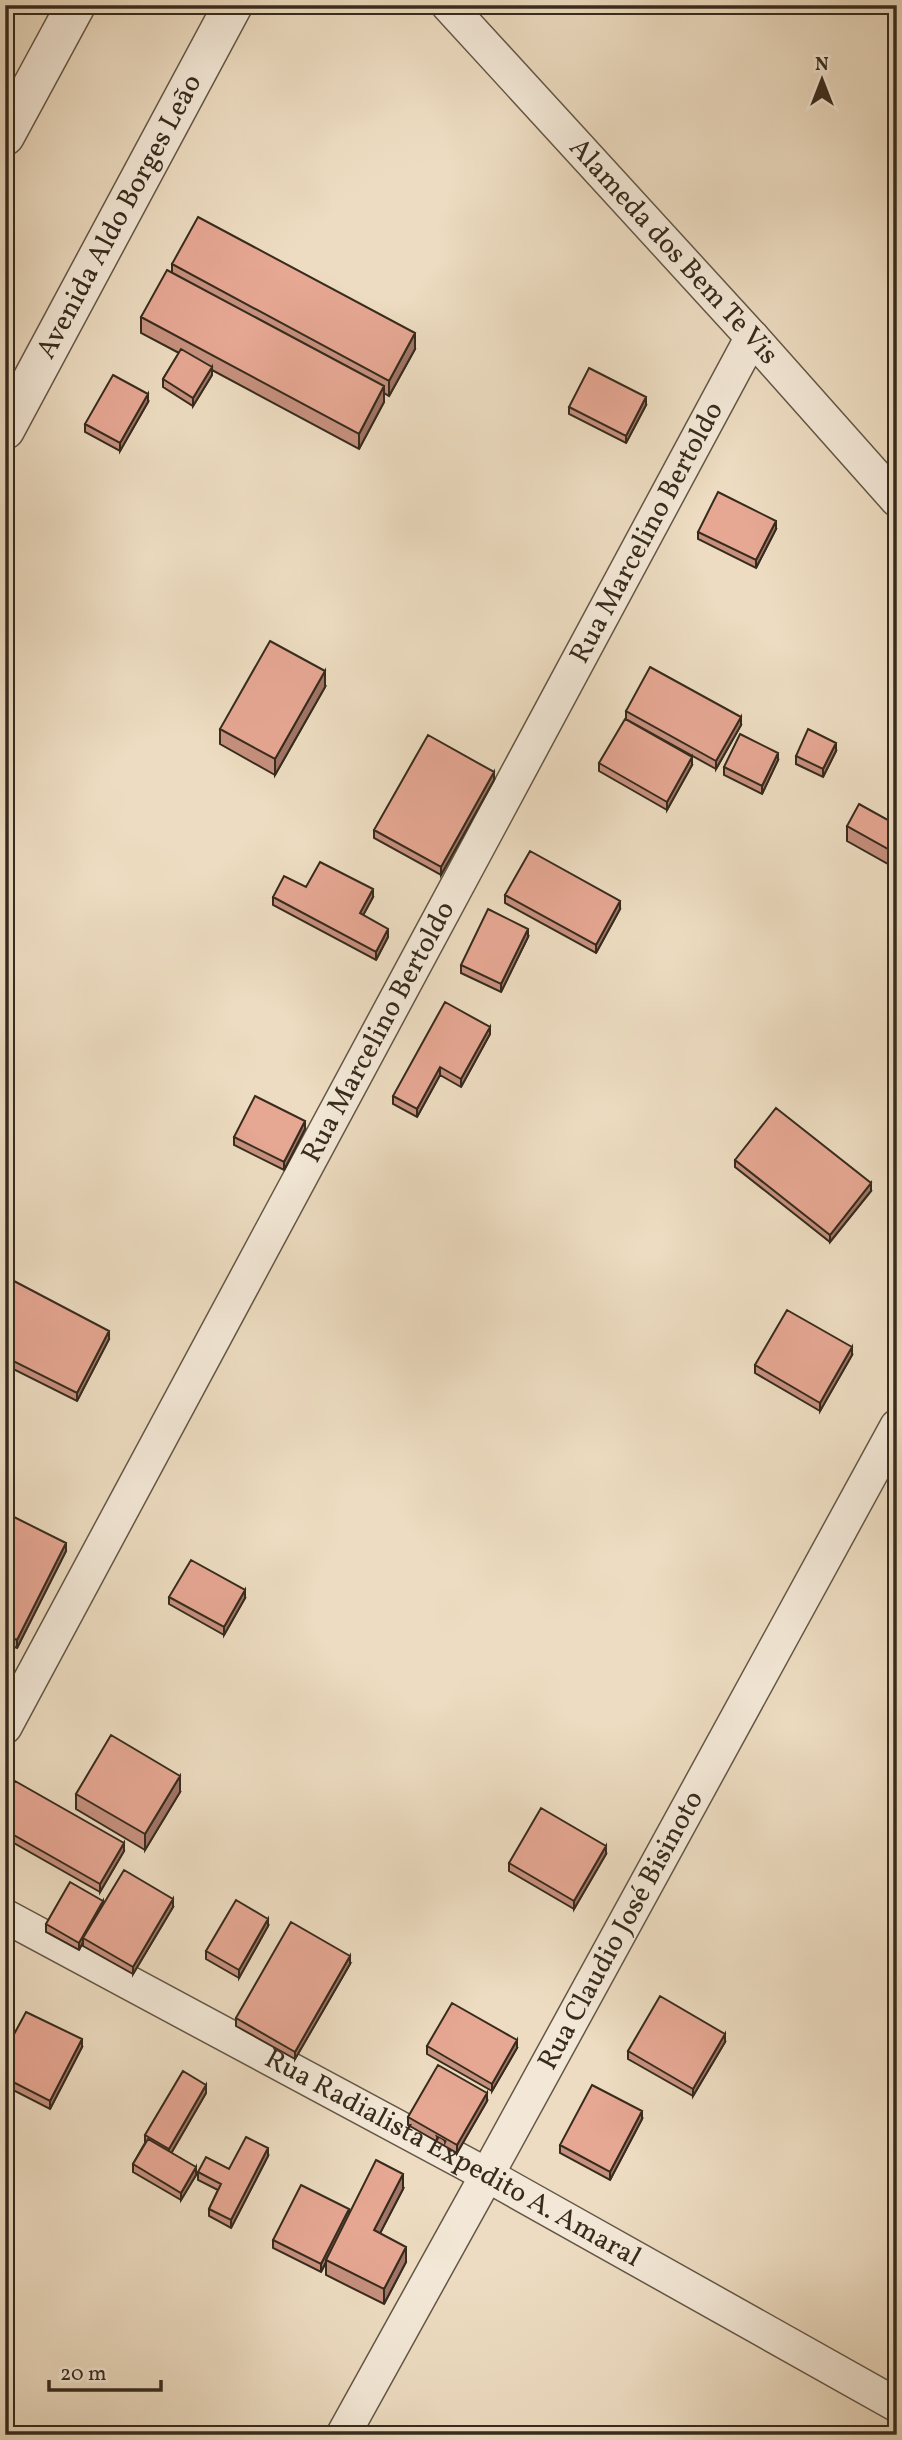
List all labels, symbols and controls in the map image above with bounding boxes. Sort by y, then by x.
north arrow [786,46,856,116]
text: N [815,52,829,78]
street label: Avenida Aldo Borges Leão [27,67,212,366]
street label: Alameda dos Bem Te Vis [560,129,787,373]
street label: Rua Marcelino Bertoldo [561,395,733,670]
street label: Rua Marcelino Bertoldo [292,894,465,1170]
street label: Rua Claudio José Bisinoto [529,1784,713,2077]
street label: Rua Radialista Expedito A. Amaral [258,2040,648,2277]
scale bar [49,2349,161,2393]
text: 20 m [60,2360,106,2389]

